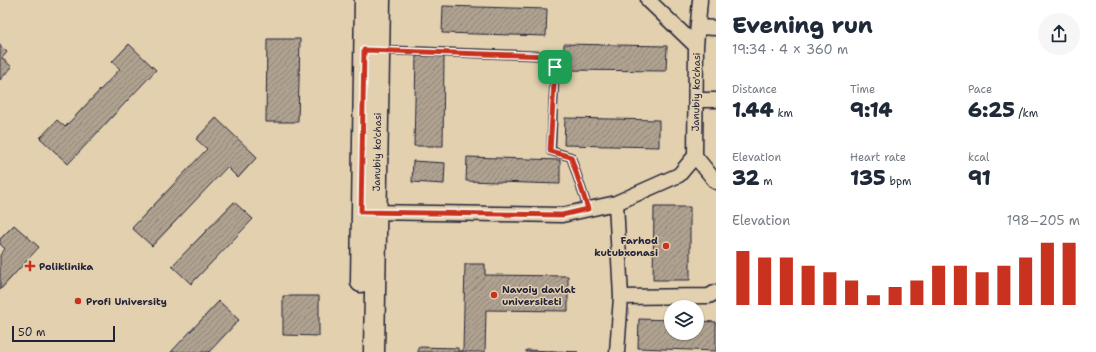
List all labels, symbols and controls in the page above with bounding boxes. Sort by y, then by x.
text: Evening run [732,11,873,40]
button: share [1038,13,1080,55]
text: 19:34 · 4 × 360 m [732,41,848,58]
pin [538,50,572,84]
street label: Janubiy ko'chasi [689,52,703,132]
icon: arrive [544,56,566,78]
text: Distance [732,82,777,97]
text: Time [850,82,875,97]
text: Pace [968,82,992,97]
text: 1.44 [732,97,774,123]
text: 9:14 [850,97,892,123]
text: 6:25 [968,97,1015,123]
text: km [774,106,793,121]
text: /km [1015,106,1038,121]
street label: Janubiy ko'chasi [370,112,384,192]
text: Elevation [732,150,781,165]
text: Heart rate [850,150,906,165]
text: kcal [968,150,989,165]
text: 32 [732,165,760,191]
text: 135 [850,165,886,191]
text: 91 [968,165,991,191]
text: m [760,174,773,189]
text: bpm [886,174,912,189]
text: Elevation [732,212,790,229]
text: 198–205 m [1007,212,1080,229]
place label: Farhod kutubxonasi [594,234,658,259]
marker: Farhod kutubxonasi [661,241,671,251]
marker: Poliklinika [24,260,36,272]
place label: Poliklinika [39,260,94,273]
place label: Navoiy davlat universiteti [502,283,576,308]
marker: Navoiy davlat universiteti [489,290,499,300]
place label: Profi University [86,295,167,308]
marker: Profi University [73,296,83,306]
map controls [664,300,704,340]
button: layers [664,300,704,340]
scale bar [12,324,115,343]
text: 50 m [18,325,46,340]

